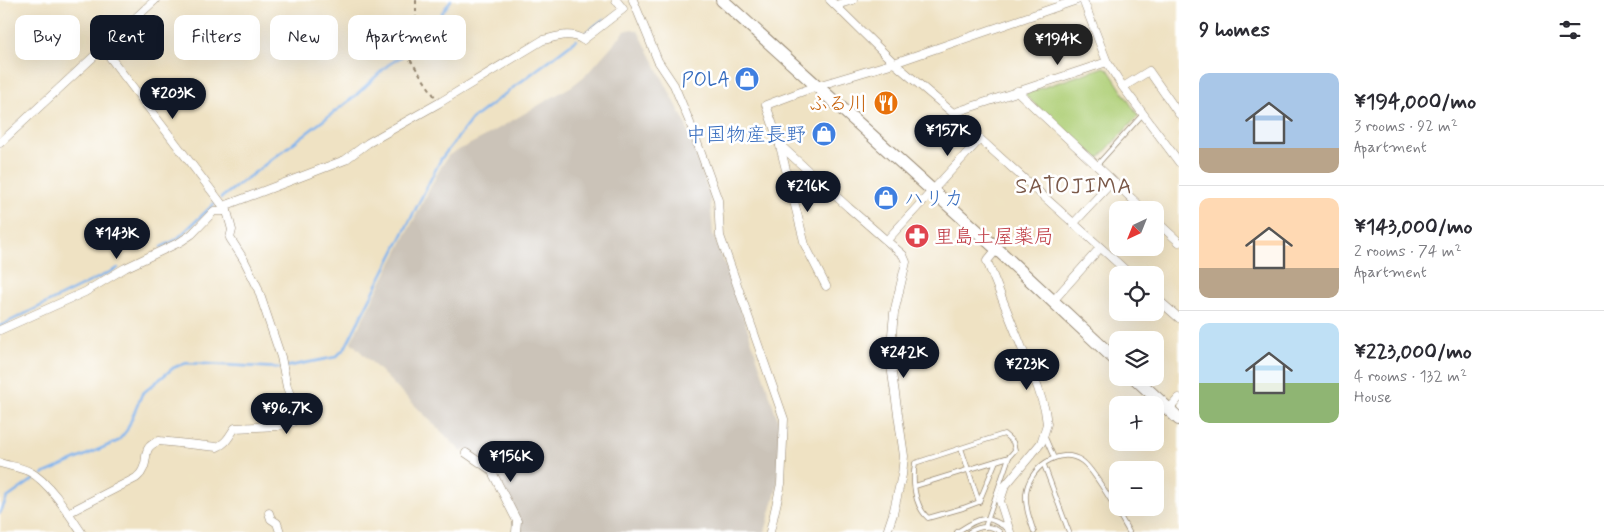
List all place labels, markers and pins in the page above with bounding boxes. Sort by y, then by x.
pin: ¥194K [1023,23,1093,66]
shop icon: POLA [734,66,760,92]
place label: POLA [682,67,730,94]
pin: ¥203K [138,78,208,120]
restaurant icon: ふる川 [873,90,899,116]
place label: ふる川 [808,91,868,118]
pin: ¥157K [913,114,983,157]
shop icon: 中国物産長野 [811,121,837,147]
place label: 中国物産長野 [686,122,806,149]
pin: ¥216K [773,170,843,213]
shop icon: ハリカ [873,185,899,211]
place label: ハリカ [904,186,964,213]
pin: ¥143K [82,218,152,260]
pharmacy icon: 里島土屋薬局 [904,223,930,249]
place label: 里島土屋薬局 [934,224,1054,251]
pin: ¥242K [869,336,939,379]
pin: ¥223K [992,348,1062,391]
pin: ¥96.7K [246,392,328,435]
pin: ¥156K [476,440,546,483]

